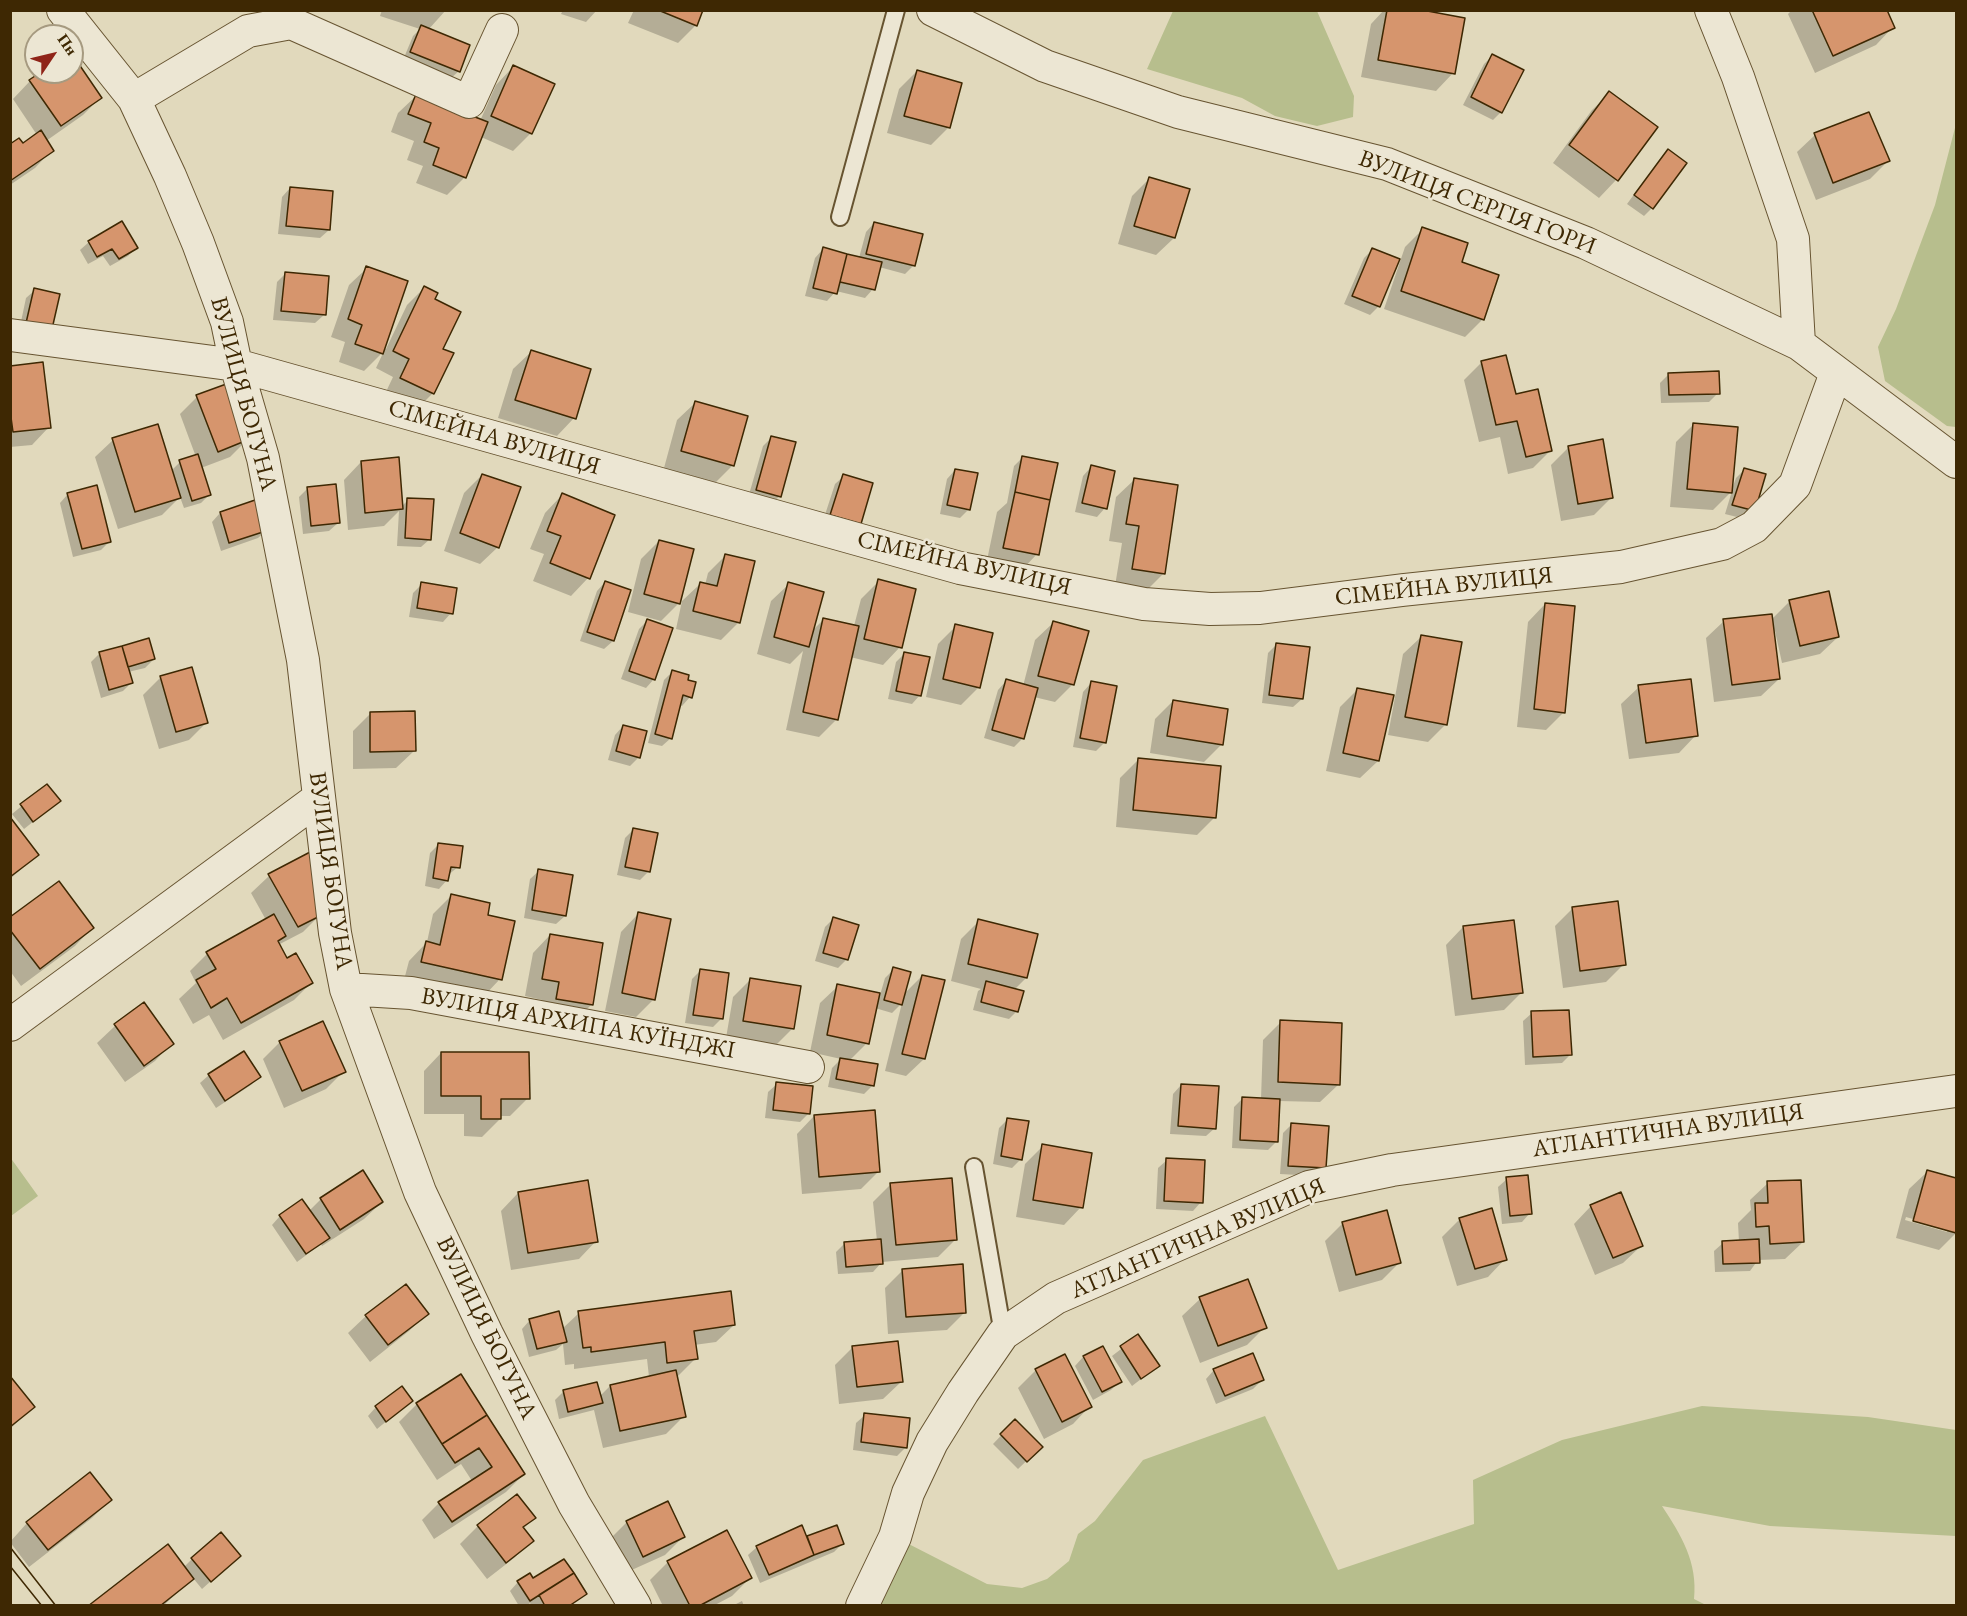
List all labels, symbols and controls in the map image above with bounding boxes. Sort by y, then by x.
north arrow [24,24,84,84]
text: Пн [53,30,82,60]
street label: ВУЛИЦЯ СЕРГІЯ ГОРИ [1355,145,1599,261]
street label: ВУЛИЦЯ БОГУНА [203,294,283,494]
street label: СІМЕЙНА ВУЛИЦЯ [385,394,603,482]
street label: СІМЕЙНА ВУЛИЦЯ [854,525,1074,603]
street label: СІМЕЙНА ВУЛИЦЯ [1334,561,1554,613]
street label: ВУЛИЦЯ БОГУНА [302,770,358,972]
street label: ВУЛИЦЯ АРХИПА КУЇНДЖІ [419,982,737,1066]
street label: АТЛАНТИЧНА ВУЛИЦЯ [1530,1098,1806,1164]
street label: АТЛАНТИЧНА ВУЛИЦЯ [1066,1172,1330,1306]
street label: ВУЛИЦЯ БОГУНА [429,1232,543,1424]

